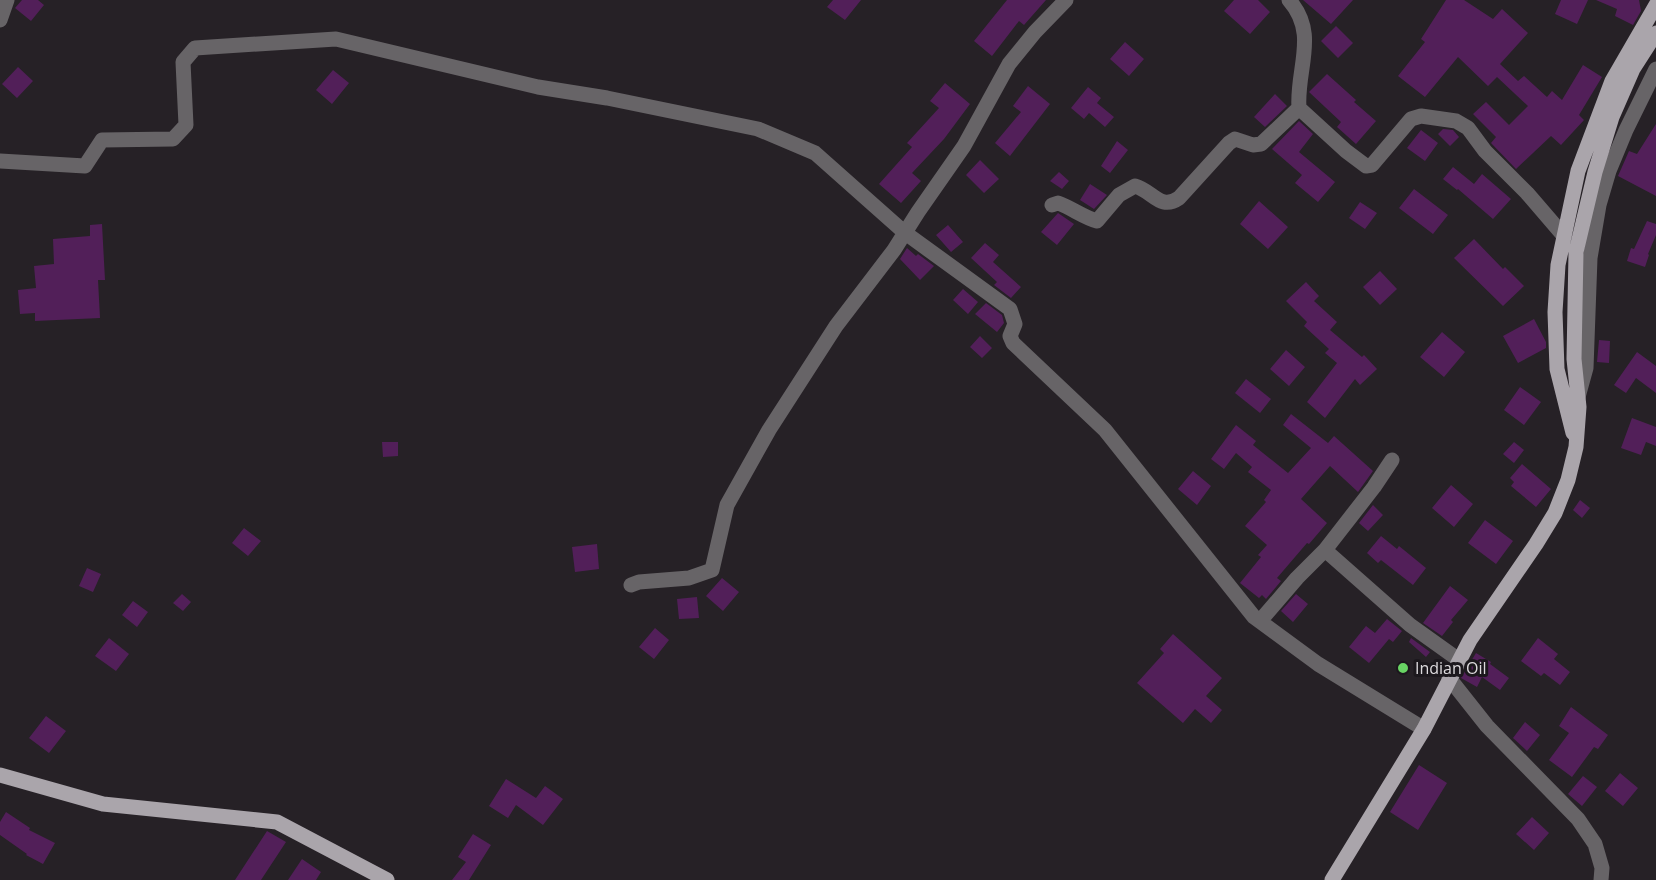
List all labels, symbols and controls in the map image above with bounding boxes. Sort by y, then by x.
place label: Indian Oil [1415,657,1487,679]
marker: Indian Oil [1396,661,1410,675]

